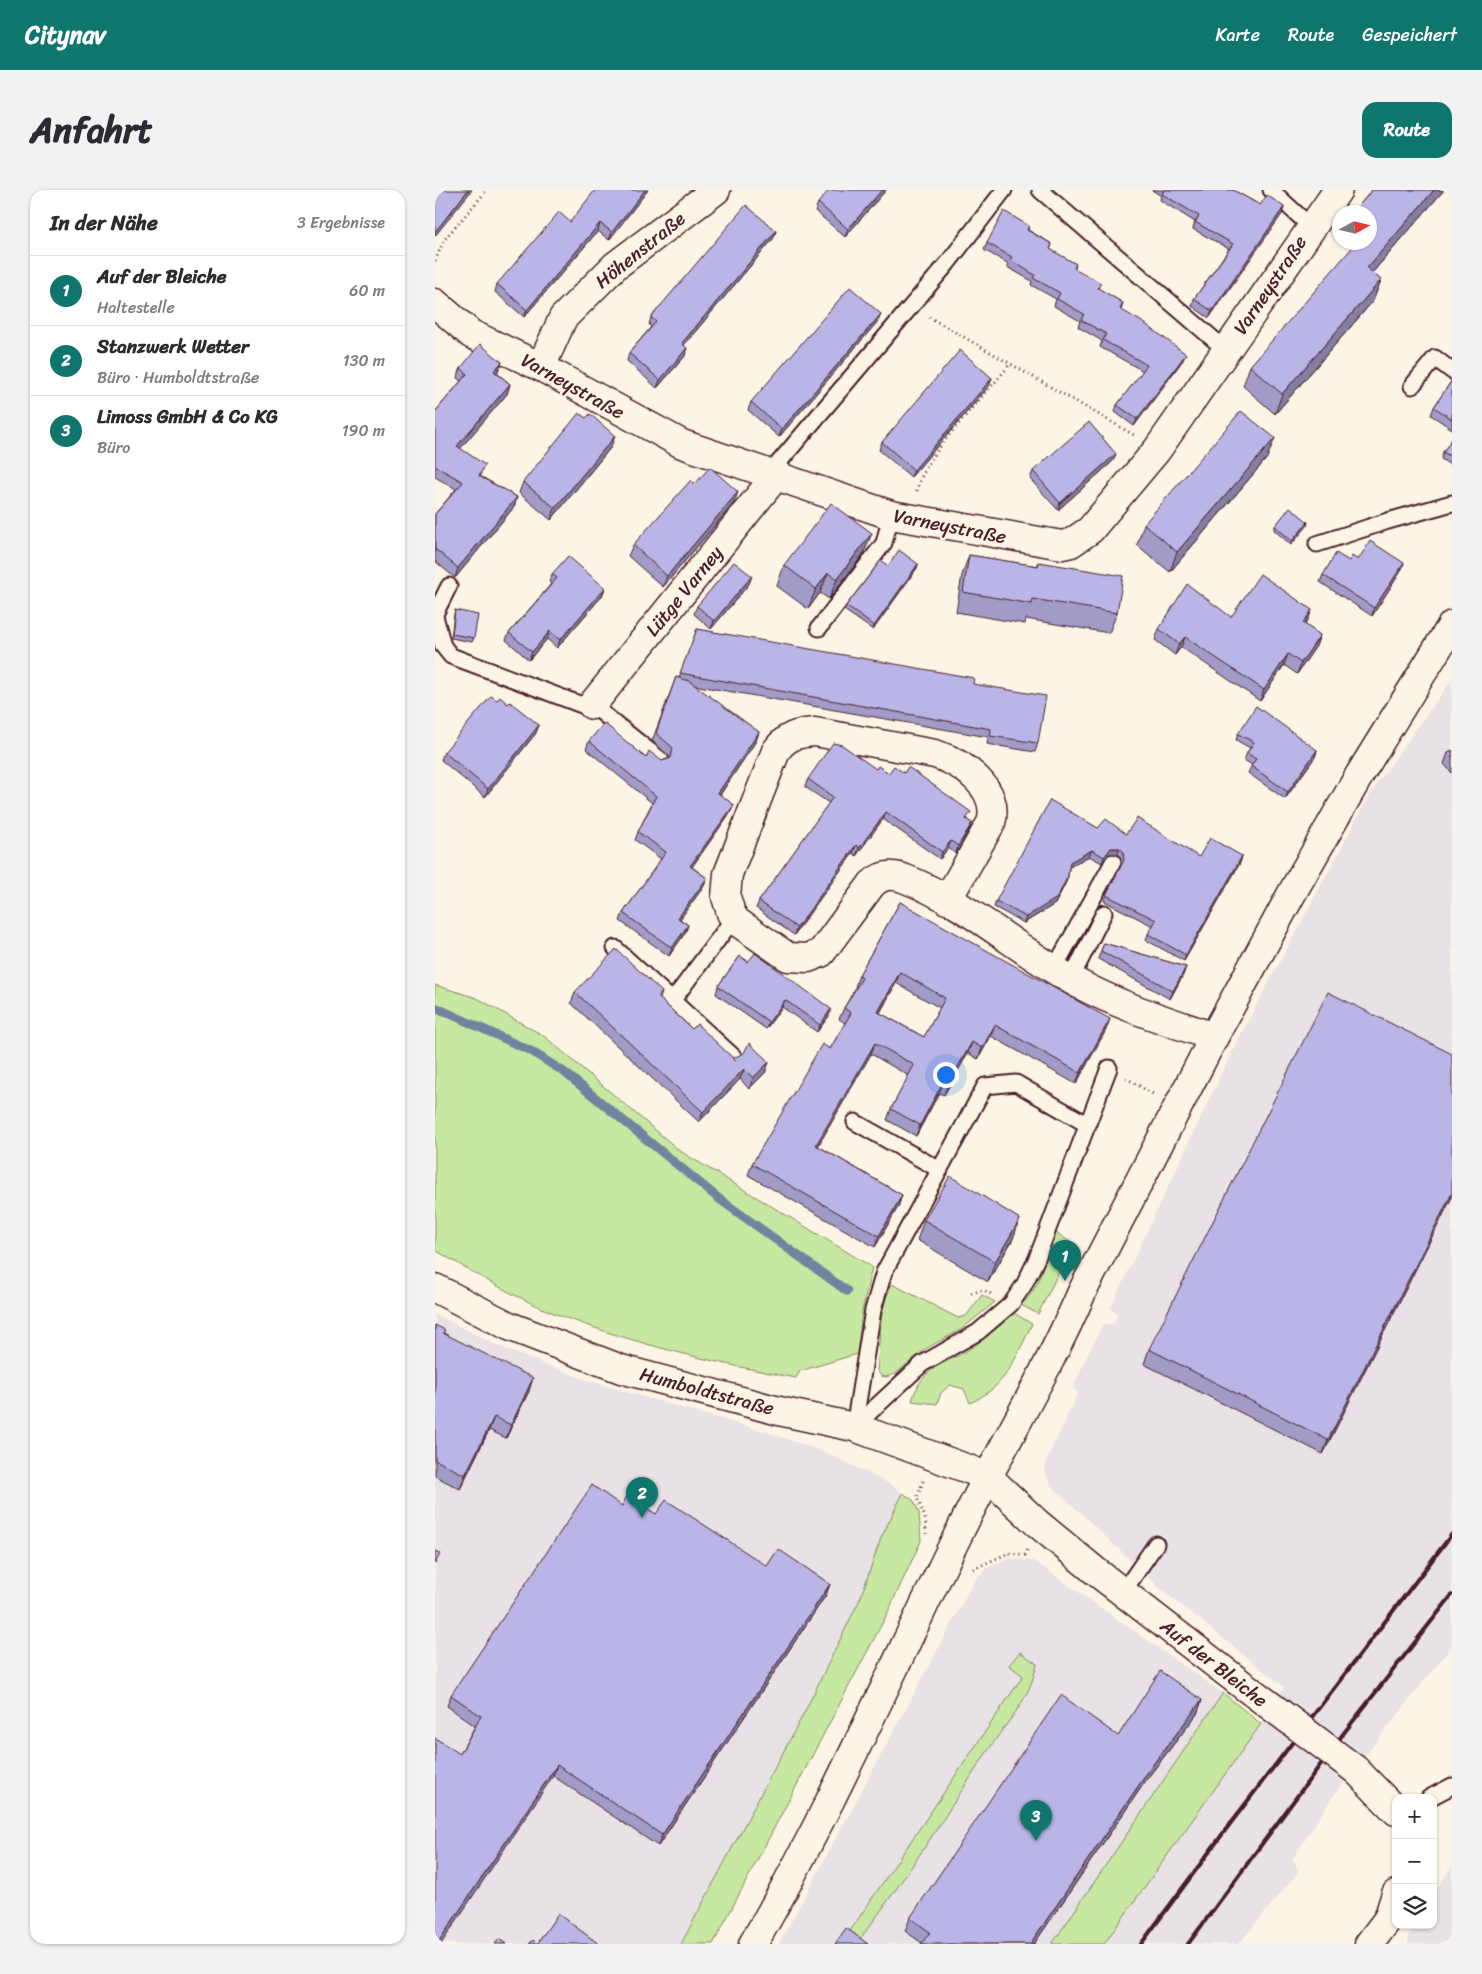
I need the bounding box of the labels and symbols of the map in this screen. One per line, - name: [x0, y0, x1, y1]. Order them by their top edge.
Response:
- street label: Höhenstraße: [587, 203, 693, 297]
- north arrow: [1332, 205, 1377, 250]
- street label: Varneystraße: [1224, 228, 1316, 342]
- street label: Varneystraße: [515, 344, 631, 428]
- street label: Varneystraße: [891, 499, 1009, 553]
- street label: Lütge Varney: [637, 538, 731, 644]
- your location: [933, 1062, 959, 1088]
- pin: 1: [1049, 1240, 1081, 1281]
- street label: Humboldtstraße: [636, 1357, 778, 1425]
- pin: 2: [626, 1477, 658, 1518]
- street label: Auf der Bleiche: [1152, 1610, 1275, 1716]
- pin: 3: [1020, 1800, 1052, 1841]

